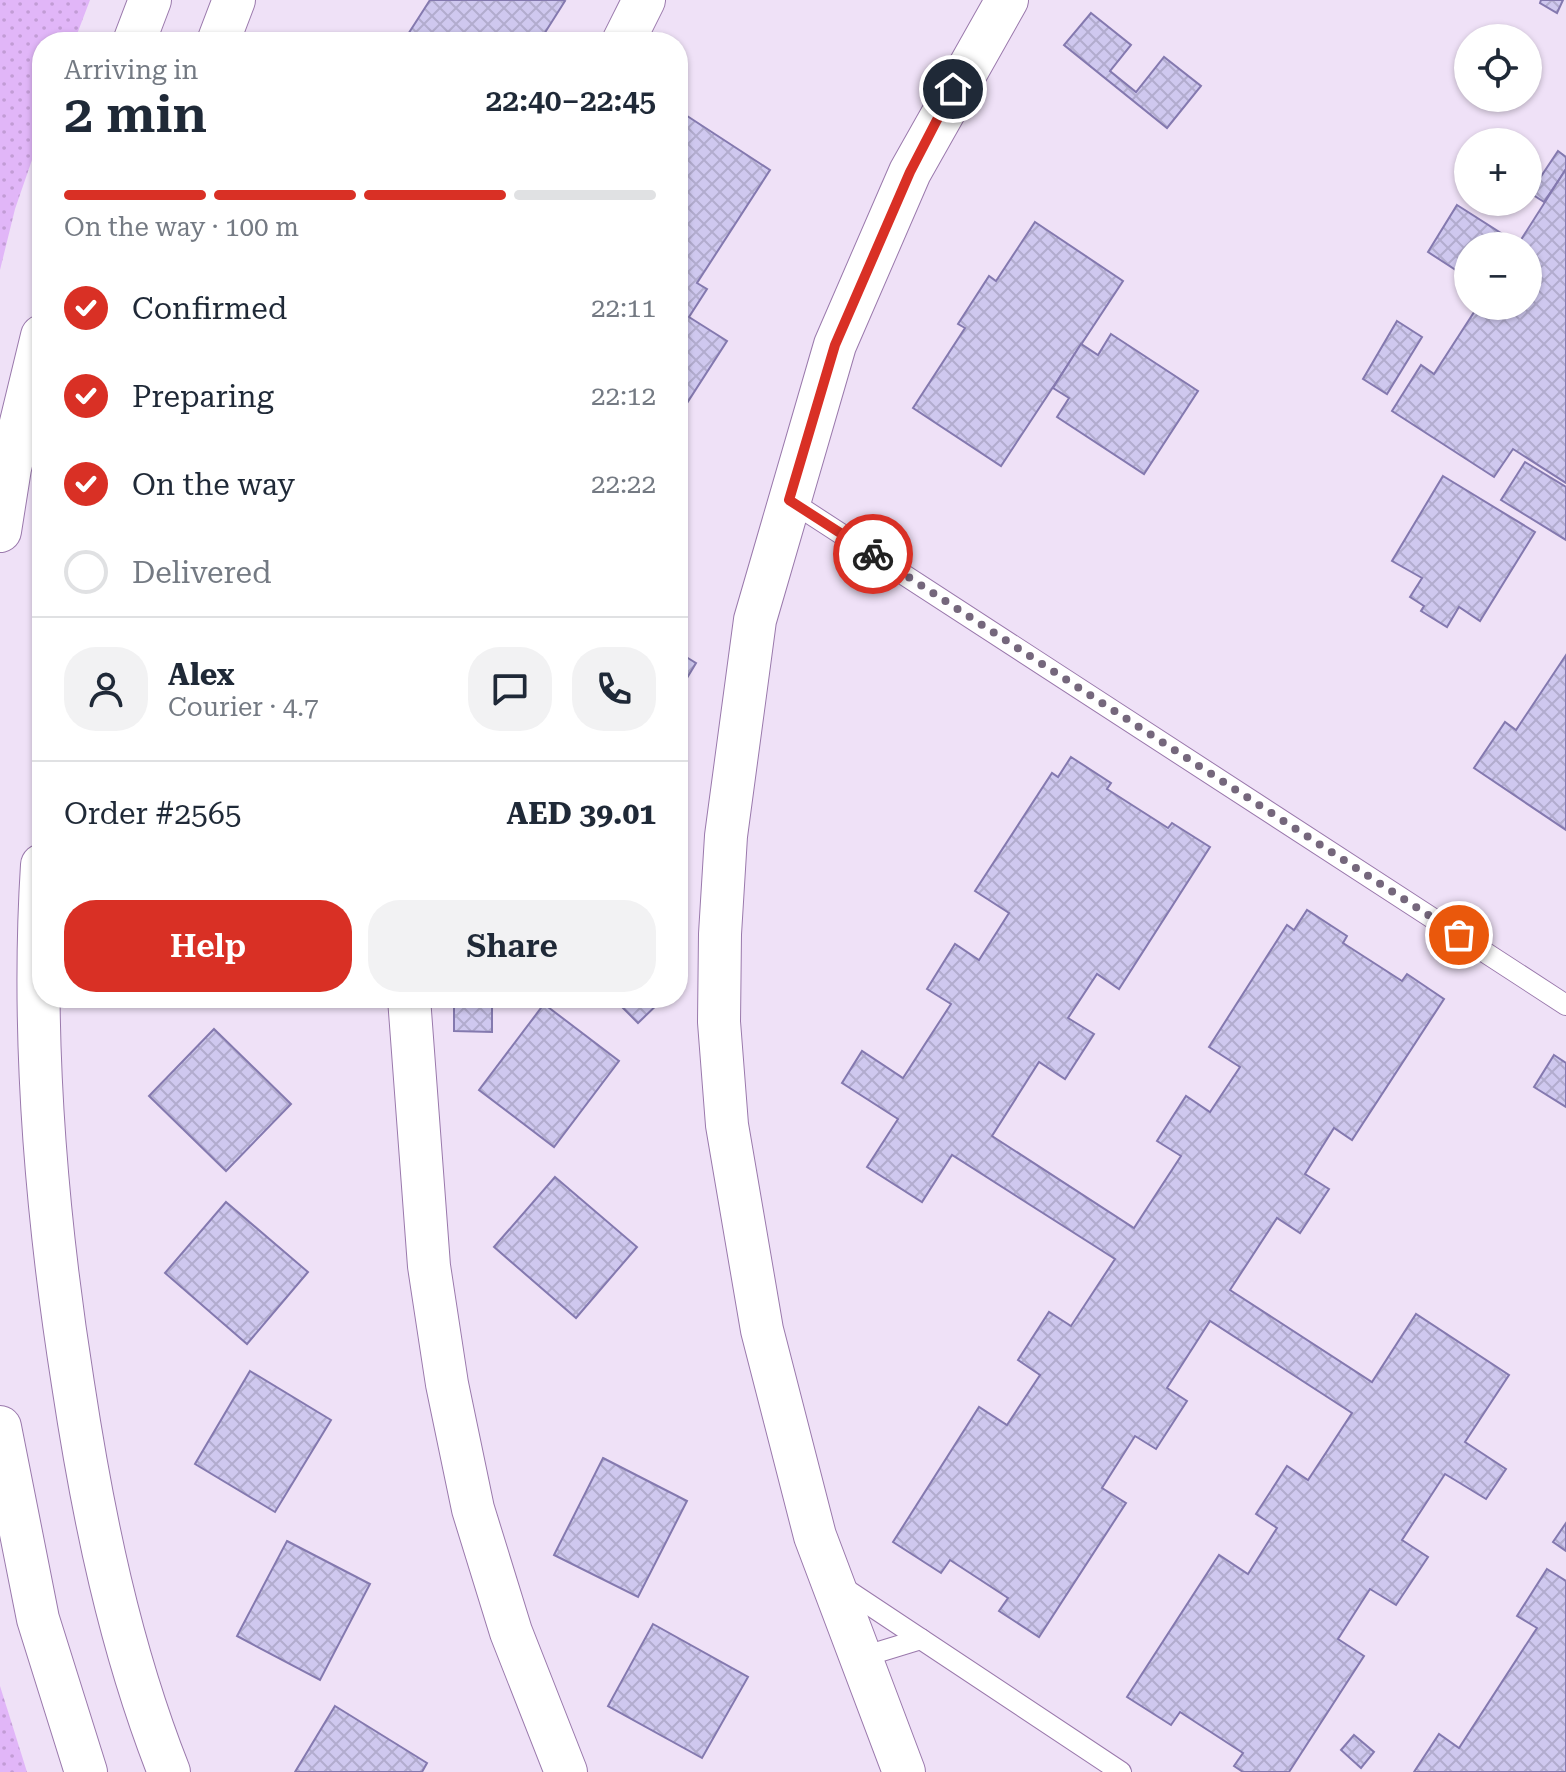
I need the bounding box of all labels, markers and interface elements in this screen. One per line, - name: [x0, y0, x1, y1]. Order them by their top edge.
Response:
- map controls: [1454, 24, 1542, 320]
- button: locate: [1454, 24, 1542, 112]
- text: Arriving in: [64, 55, 198, 85]
- pin: [919, 55, 987, 123]
- icon: home: [931, 67, 975, 111]
- text: 22:40–22:45: [486, 83, 656, 118]
- text: 2 min: [64, 84, 207, 145]
- button: +: [1454, 128, 1542, 216]
- text: On the way · 100 m: [64, 212, 299, 242]
- button: −: [1454, 232, 1542, 320]
- icon: check: [64, 286, 108, 330]
- text: Confirmed: [132, 291, 287, 326]
- text: 22:11: [591, 293, 656, 323]
- icon: check: [64, 374, 108, 418]
- text: Preparing: [132, 379, 274, 414]
- text: 22:12: [591, 381, 656, 411]
- icon: check: [64, 462, 108, 506]
- text: On the way: [132, 467, 295, 502]
- text: 22:22: [591, 469, 656, 499]
- courier: [833, 514, 913, 594]
- icon: bike: [851, 532, 895, 576]
- text: Delivered: [132, 555, 271, 590]
- button: person: [64, 647, 148, 731]
- button: chat: [468, 647, 552, 731]
- button: phone: [572, 647, 656, 731]
- text: Alex: [168, 657, 235, 692]
- text: Courier · 4.7: [168, 692, 318, 722]
- text: Order #2565: [64, 796, 242, 831]
- text: AED 39.01: [507, 796, 656, 831]
- button: Help: [64, 900, 352, 992]
- button: Share: [368, 900, 656, 992]
- pin: [1425, 901, 1493, 969]
- icon: bag: [1437, 913, 1481, 957]

